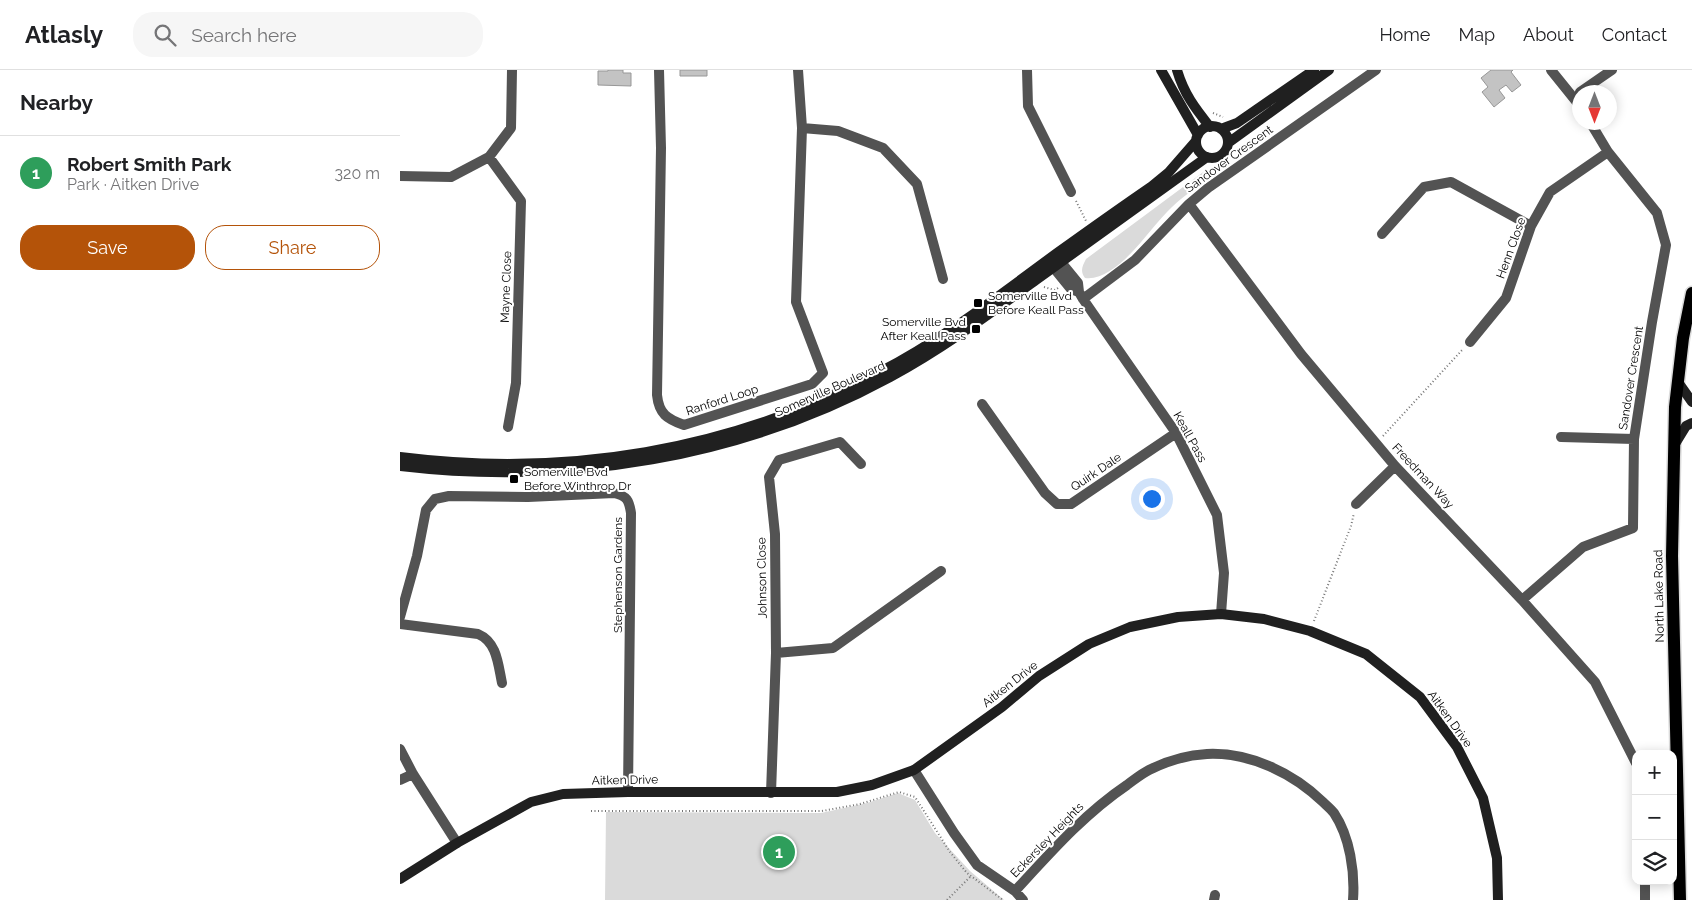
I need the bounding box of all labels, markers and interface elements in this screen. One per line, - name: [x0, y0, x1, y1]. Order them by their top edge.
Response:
- search box: [133, 12, 483, 57]
- text: Atlasly: [25, 20, 103, 49]
- icon: search: [151, 21, 179, 49]
- text: Search here: [191, 24, 297, 46]
- text: Home: [1379, 24, 1430, 45]
- text: Map: [1458, 24, 1495, 45]
- text: About: [1523, 24, 1574, 45]
- text: Contact: [1602, 24, 1667, 45]
- north arrow: [1572, 85, 1617, 130]
- text: Nearby: [20, 90, 93, 115]
- street label: Sandover Crescent: [1182, 122, 1276, 196]
- text: Robert Smith Park: [67, 153, 231, 175]
- text: 1: [32, 164, 40, 183]
- text: 320 m: [335, 164, 380, 183]
- text: Park · Aitken Drive: [67, 175, 199, 194]
- street label: Henn Close: [1493, 215, 1529, 281]
- button: Save: [20, 225, 195, 270]
- button: Share: [205, 225, 380, 270]
- street label: Mayne Close: [498, 251, 514, 323]
- place label: Somerville Bvd Before Keall Pass: [988, 289, 1084, 317]
- marker: Somerville Bvd Before Keall Pass: [972, 297, 984, 309]
- place label: Somerville Bvd After Keall Pass: [880, 315, 966, 343]
- marker: Somerville Bvd After Keall Pass: [970, 323, 982, 335]
- street label: Sandover Crescent: [1616, 325, 1646, 431]
- street label: Somerville Boulevard: [773, 358, 887, 420]
- street label: Ranford Loop: [684, 382, 760, 418]
- street label: Keall Pass: [1170, 409, 1210, 465]
- street label: Freedman Way: [1389, 440, 1457, 512]
- street label: Quirk Dale: [1068, 450, 1124, 494]
- place label: Somerville Bvd Before Winthrop Dr: [524, 465, 632, 493]
- marker: Somerville Bvd Before Winthrop Dr: [508, 473, 520, 485]
- your location: [1139, 486, 1165, 512]
- street label: Stephenson Gardens: [611, 517, 625, 633]
- street label: Johnson Close: [754, 537, 770, 619]
- street label: North Lake Road: [1651, 549, 1667, 643]
- street label: Aitken Drive: [979, 658, 1041, 710]
- street label: Aitken Drive: [1425, 688, 1475, 750]
- map controls: [1632, 750, 1677, 885]
- button: +: [1632, 750, 1677, 795]
- street label: Aitken Drive: [592, 772, 658, 788]
- button: −: [1632, 795, 1677, 840]
- street label: Eckersley Heights: [1008, 799, 1086, 880]
- pin: 1: [763, 833, 795, 871]
- button: layers: [1632, 840, 1677, 885]

